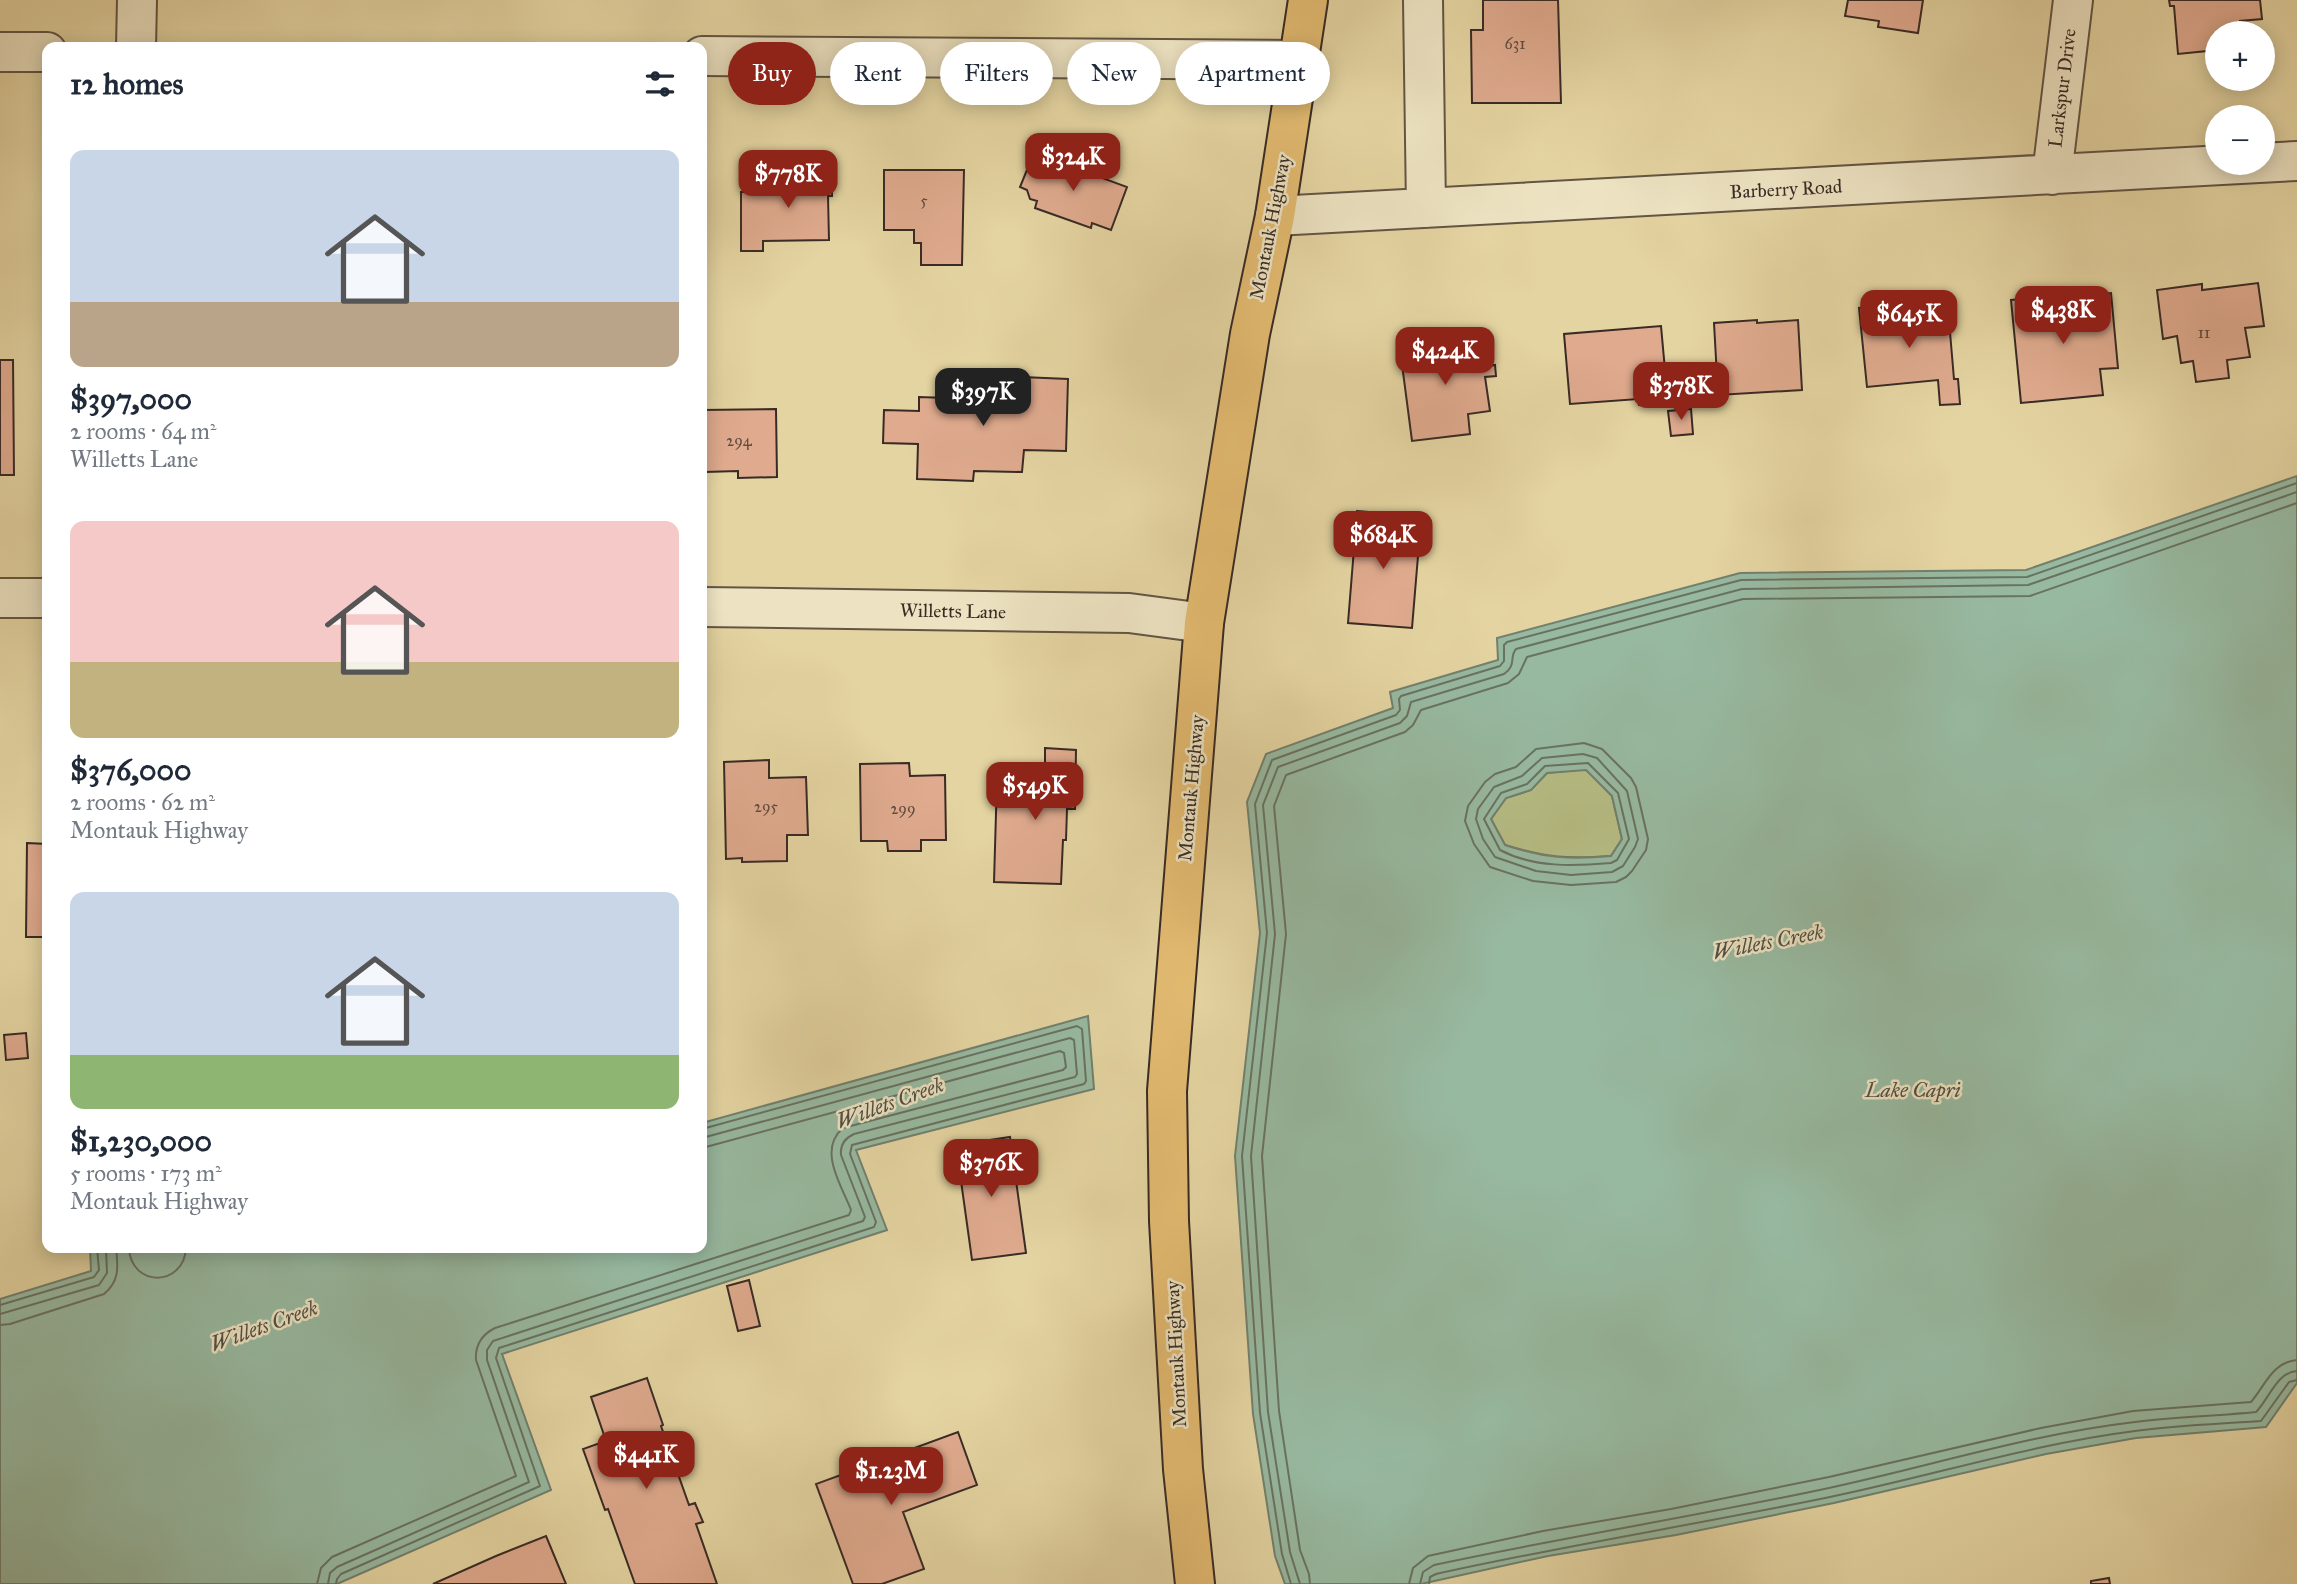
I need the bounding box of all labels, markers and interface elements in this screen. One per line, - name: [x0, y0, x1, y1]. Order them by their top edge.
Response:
- map controls: [2205, 21, 2275, 175]
- button: +: [2205, 21, 2275, 91]
- street label: Larkspur Drive: [2043, 27, 2081, 149]
- house number: 631: [1505, 34, 1525, 53]
- chip: Buy: [728, 42, 816, 105]
- chip: Rent: [830, 42, 926, 105]
- chip: Filters: [940, 42, 1053, 105]
- chip: New: [1067, 42, 1161, 105]
- chip: Apartment: [1175, 42, 1330, 105]
- icon: filters: [641, 65, 679, 103]
- text: 12 homes: [70, 66, 183, 102]
- button: −: [2205, 105, 2275, 175]
- pin: $324K: [1024, 134, 1122, 193]
- text: $324K: [1041, 142, 1105, 170]
- pin: $778K: [739, 150, 837, 210]
- street label: Montauk Highway: [1245, 152, 1297, 302]
- text: $778K: [755, 159, 821, 187]
- street label: Barberry Road: [1729, 175, 1843, 203]
- house number: 5: [920, 191, 928, 210]
- icon: home: [312, 196, 438, 322]
- pin: $438K: [2014, 286, 2112, 346]
- pin: $645K: [1860, 290, 1958, 350]
- text: $438K: [2031, 295, 2095, 323]
- text: $645K: [1876, 299, 1942, 327]
- house number: 11: [2198, 323, 2210, 342]
- pin: $424K: [1396, 328, 1494, 387]
- text: $424K: [1411, 336, 1479, 364]
- pin: $378K: [1632, 362, 1730, 422]
- pin: $397K: [934, 368, 1032, 428]
- text: $378K: [1649, 371, 1713, 399]
- text: $397K: [951, 377, 1015, 405]
- text: $397,000: [70, 381, 192, 417]
- text: 2 rooms · 64 m²: [70, 417, 216, 445]
- house number: 294: [726, 431, 753, 450]
- text: Willetts Lane: [70, 445, 198, 473]
- pin: $684K: [1334, 512, 1432, 571]
- text: $684K: [1350, 520, 1416, 548]
- icon: home: [312, 567, 438, 693]
- street label: Willetts Lane: [900, 599, 1006, 623]
- street label: Montauk Highway: [1173, 713, 1210, 862]
- text: $376,000: [70, 752, 191, 788]
- pin: $549K: [986, 762, 1084, 822]
- text: $549K: [1002, 771, 1068, 799]
- text: 2 rooms · 62 m²: [70, 788, 215, 816]
- house number: 295: [754, 797, 779, 816]
- house number: 299: [890, 799, 916, 818]
- text: Montauk Highway: [70, 816, 248, 844]
- water label: Willets Creek: [1710, 918, 1826, 965]
- icon: home: [312, 938, 438, 1064]
- water label: Willets Creek: [833, 1071, 948, 1134]
- water label: Lake Capri: [1864, 1077, 1961, 1103]
- text: $1,230,000: [70, 1123, 212, 1159]
- pin: $376K: [942, 1140, 1040, 1199]
- text: $376K: [959, 1148, 1023, 1176]
- text: 5 rooms · 173 m²: [70, 1159, 222, 1187]
- text: Montauk Highway: [70, 1187, 248, 1215]
- street label: Montauk Highway: [1161, 1279, 1192, 1428]
- water label: Willets Creek: [207, 1294, 322, 1357]
- pin: $441K: [597, 1432, 695, 1491]
- text: $441K: [614, 1440, 678, 1468]
- pin: $1.23M: [834, 1448, 948, 1507]
- text: $1.23M: [855, 1456, 927, 1484]

